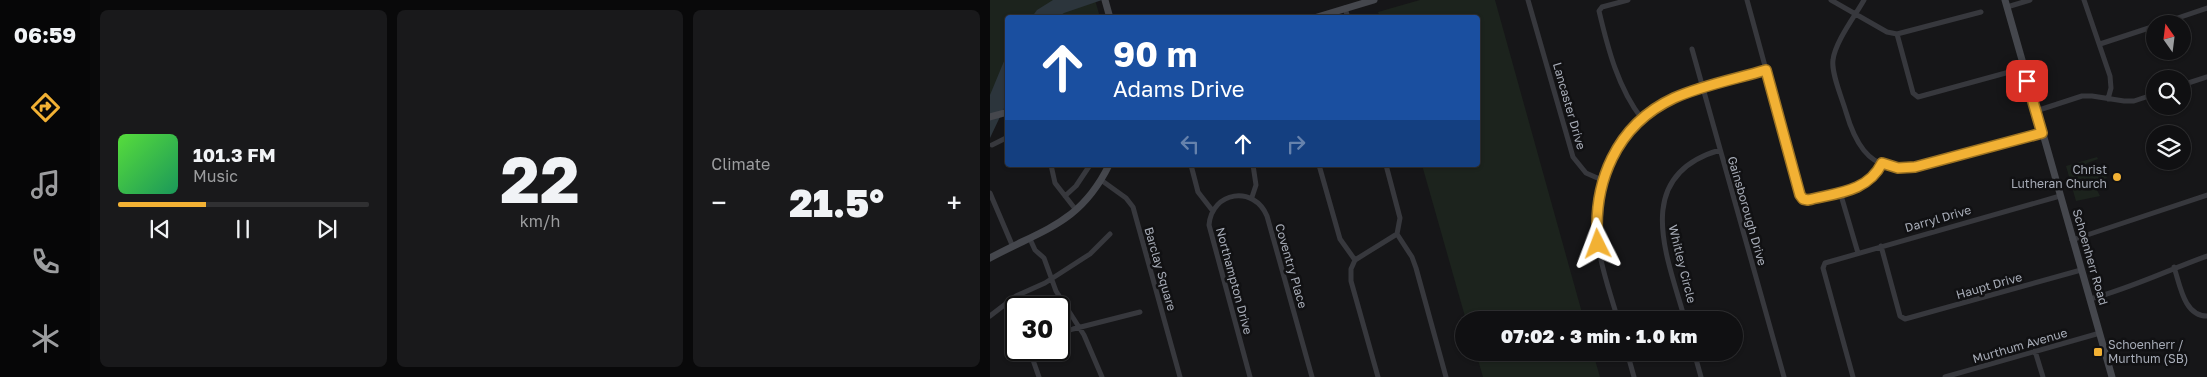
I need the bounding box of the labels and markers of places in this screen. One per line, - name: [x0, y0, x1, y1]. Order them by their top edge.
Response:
- pin: [2006, 60, 2048, 102]
- place label: Christ Lutheran Church: [2011, 162, 2107, 191]
- marker: Christ Lutheran Church: [2111, 171, 2123, 183]
- place label: Schoenherr / Murthum (SB): [2108, 337, 2188, 366]
- marker: Schoenherr / Murthum (SB): [2092, 346, 2104, 358]

